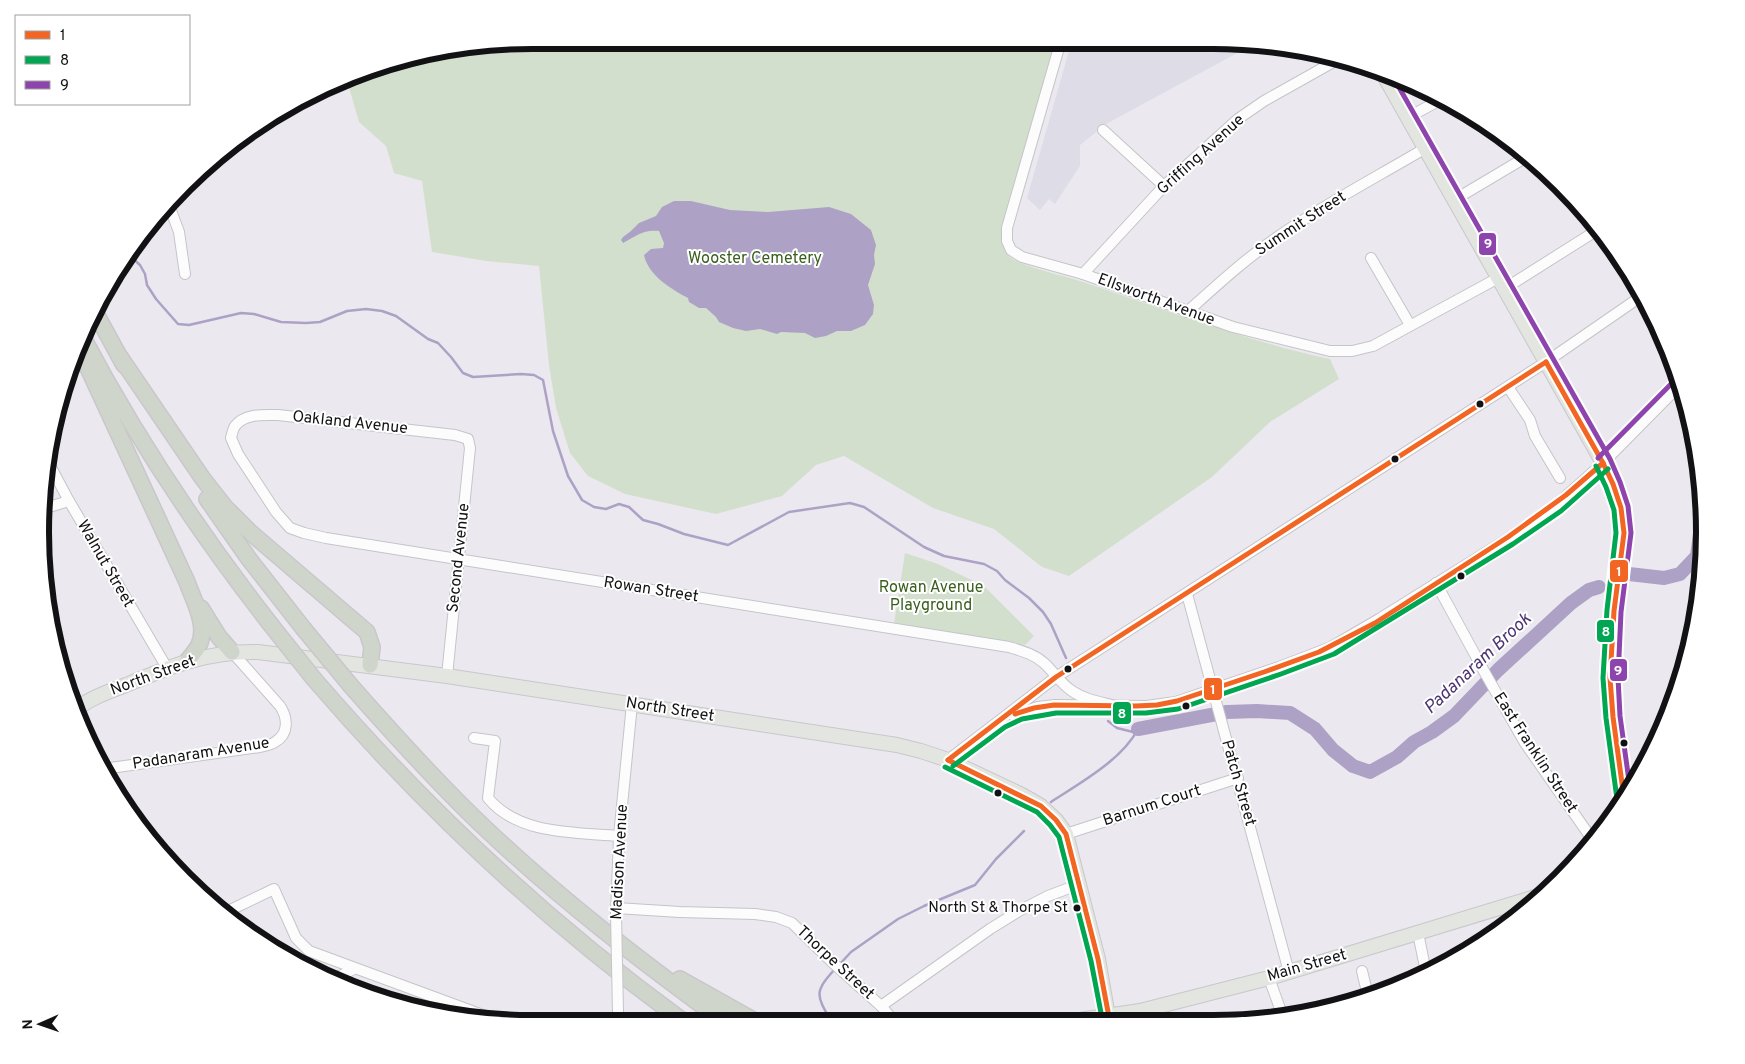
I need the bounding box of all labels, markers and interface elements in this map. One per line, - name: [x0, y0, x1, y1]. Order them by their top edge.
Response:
- legend: [15, 15, 190, 105]
- text: 1: [60, 27, 66, 46]
- text: 8: [60, 52, 69, 71]
- text: 9: [60, 77, 69, 96]
- street label: Griffing Avenue: [1153, 110, 1249, 200]
- street label: Summit Street: [1252, 187, 1350, 261]
- line badge: 9: [1478, 232, 1497, 256]
- text: 9: [1484, 236, 1492, 253]
- park label: Wooster Cemetery: [688, 249, 822, 269]
- street label: Ellsworth Avenue: [1095, 270, 1217, 330]
- unlabelled marker: [1475, 399, 1485, 409]
- street label: Oakland Avenue: [291, 407, 409, 439]
- unlabelled marker: [1390, 454, 1400, 464]
- street label: Second Avenue: [443, 502, 475, 614]
- street label: Walnut Street: [72, 517, 138, 611]
- line badge: 1: [1609, 559, 1629, 583]
- text: 1: [1616, 564, 1622, 581]
- unlabelled marker: [1456, 571, 1466, 581]
- street label: Rowan Street: [602, 573, 700, 607]
- park label: Rowan Avenue Playground: [879, 578, 983, 616]
- water label: Padanaram Brook: [1419, 608, 1537, 720]
- line badge: 8: [1596, 619, 1615, 643]
- text: 8: [1602, 624, 1610, 641]
- street label: North Street: [108, 651, 198, 701]
- line badge: 9: [1609, 658, 1628, 682]
- text: 9: [1614, 663, 1622, 680]
- unlabelled marker: [1063, 664, 1073, 674]
- line badge: 1: [1203, 677, 1223, 701]
- text: 1: [1210, 682, 1216, 699]
- street label: East Franklin Street: [1488, 689, 1582, 817]
- street label: North Street: [624, 693, 716, 727]
- line badge: 8: [1112, 701, 1132, 725]
- unlabelled marker: [1181, 701, 1191, 711]
- text: 8: [1118, 706, 1126, 723]
- street label: Padanaram Avenue: [131, 733, 271, 775]
- street label: Patch Street: [1216, 738, 1260, 828]
- unlabelled marker: [1619, 738, 1629, 748]
- street label: Barnum Court: [1100, 781, 1204, 831]
- unlabelled marker: [993, 788, 1003, 798]
- street label: Madison Avenue: [607, 804, 633, 920]
- place label: North St & Thorpe St: [928, 899, 1068, 918]
- marker: North St & Thorpe St: [1072, 903, 1082, 913]
- street label: Thorpe Street: [792, 922, 878, 1004]
- street label: Main Street: [1265, 945, 1349, 987]
- north arrow: [15, 999, 65, 1049]
- text: N: [20, 1019, 37, 1030]

